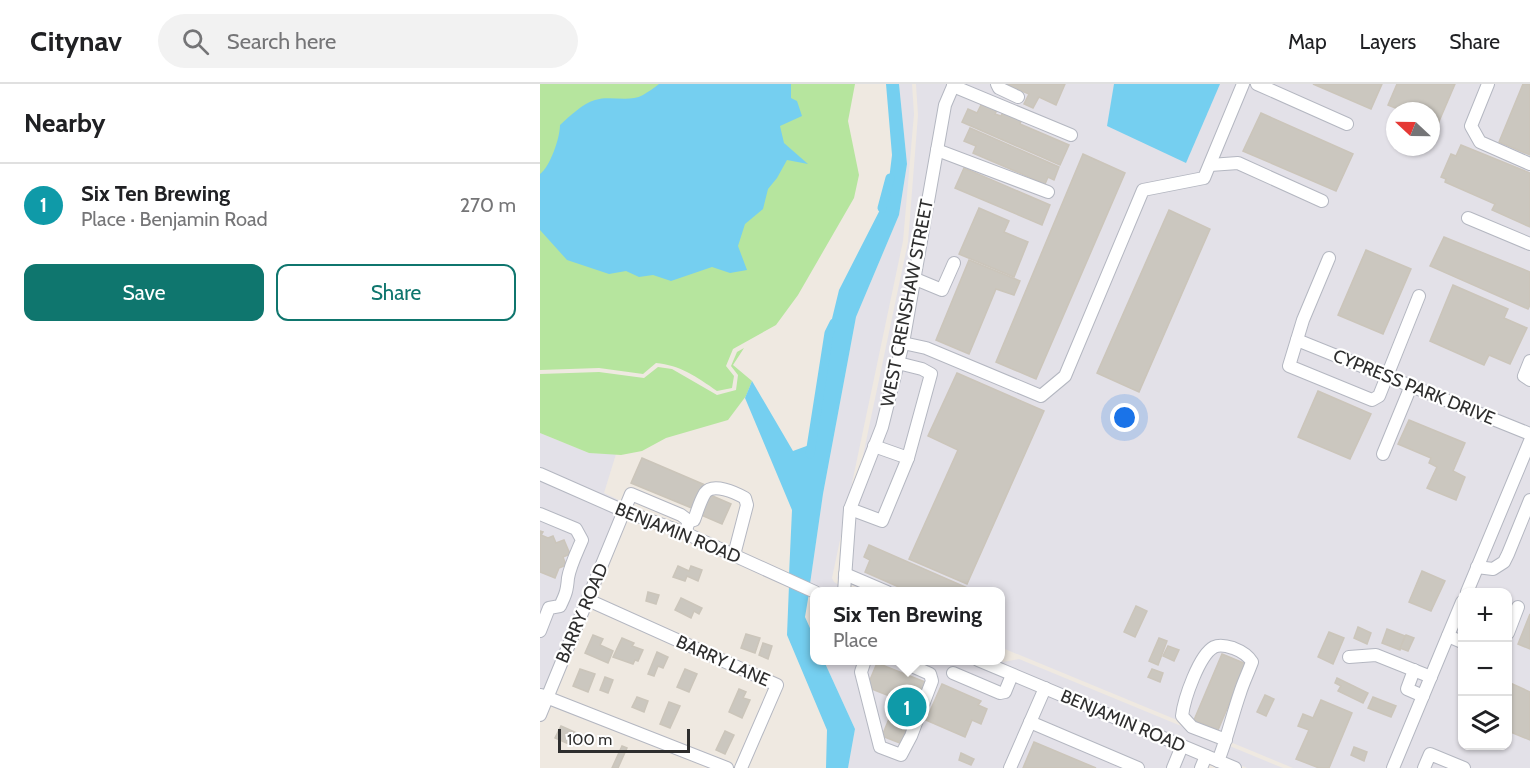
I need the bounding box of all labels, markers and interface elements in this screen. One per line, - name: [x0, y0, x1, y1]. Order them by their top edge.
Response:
- search box: [158, 14, 578, 68]
- text: Citynav: [30, 24, 122, 58]
- icon: search: [179, 25, 212, 58]
- text: Search here: [227, 28, 336, 55]
- text: Map: [1288, 29, 1327, 54]
- text: Layers: [1360, 29, 1416, 54]
- text: Share: [1449, 29, 1500, 54]
- north arrow: [1386, 102, 1440, 156]
- text: Nearby: [24, 107, 105, 139]
- text: Six Ten Brewing: [81, 180, 230, 207]
- text: 1: [40, 193, 47, 217]
- text: 270 m: [460, 193, 516, 217]
- street label: WEST CRENSHAW STREET: [876, 197, 938, 409]
- text: Place · Benjamin Road: [81, 207, 268, 231]
- button: Save: [24, 264, 264, 321]
- button: Share: [276, 264, 516, 321]
- street label: CYPRESS PARK DRIVE: [1330, 344, 1498, 430]
- your location: [1110, 403, 1139, 432]
- street label: BENJAMIN ROAD: [612, 498, 744, 568]
- street label: BARRY ROAD: [551, 560, 613, 666]
- popup: [810, 587, 1005, 665]
- map controls: [1458, 588, 1512, 750]
- button: +: [1458, 588, 1512, 642]
- text: Six Ten Brewing: [833, 601, 982, 628]
- text: Place: [833, 628, 878, 652]
- street label: BARRY LANE: [673, 631, 773, 691]
- button: −: [1458, 642, 1512, 696]
- pin: 1: [888, 684, 926, 730]
- street label: BENJAMIN ROAD: [1057, 685, 1189, 757]
- button: layers: [1458, 696, 1512, 750]
- scale bar: [558, 726, 690, 754]
- text: 100 m: [567, 730, 612, 749]

